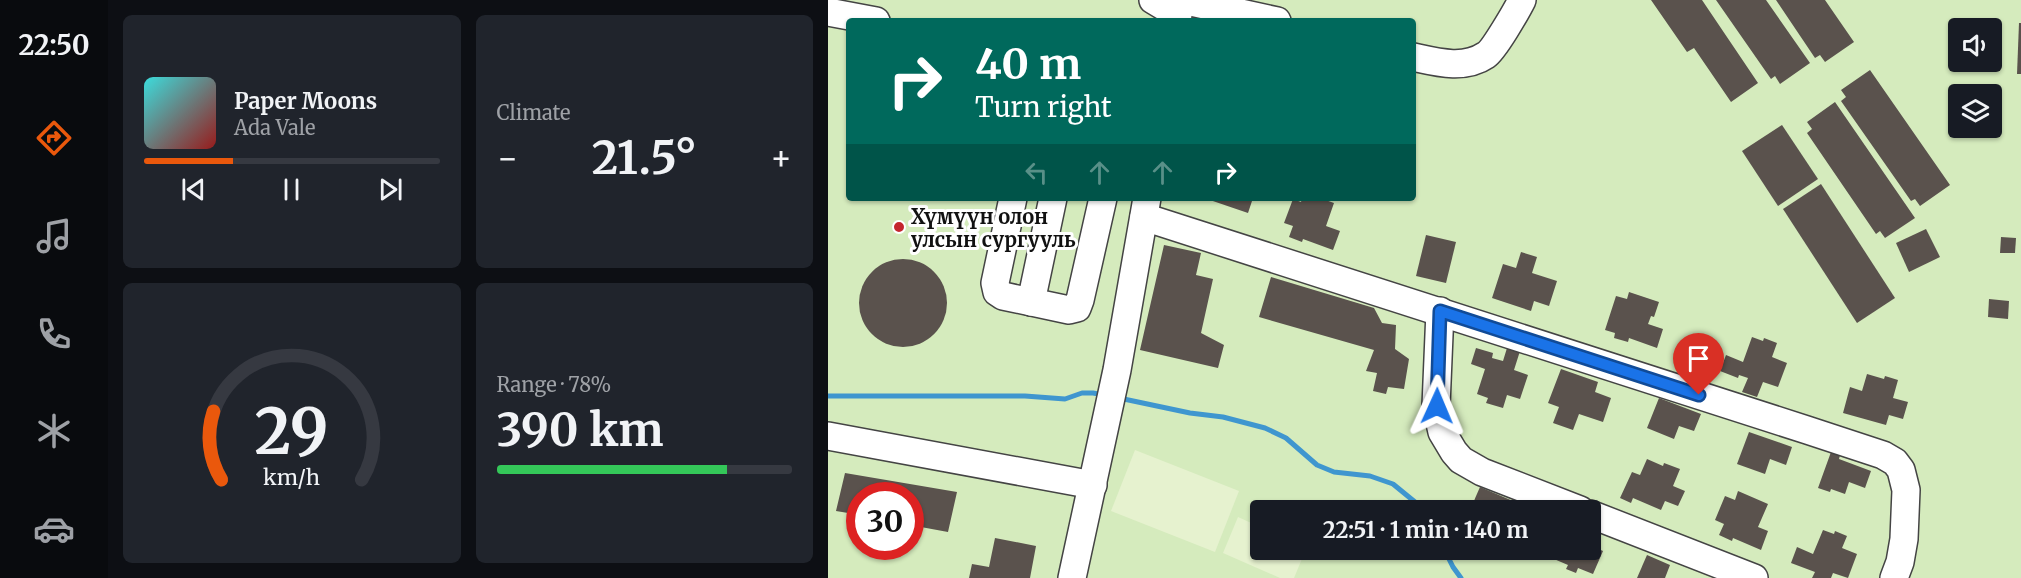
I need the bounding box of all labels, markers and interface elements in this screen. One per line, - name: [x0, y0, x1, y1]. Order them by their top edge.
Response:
- map controls: [1948, 18, 2002, 138]
- button: sound: [1948, 18, 2002, 72]
- text: 22:50: [18, 28, 90, 62]
- text: 40 m: [975, 38, 1081, 90]
- icon: right: [876, 42, 954, 120]
- button: layers: [1948, 84, 2002, 138]
- text: Paper Moons: [234, 87, 377, 115]
- text: Turn right: [975, 90, 1112, 124]
- text: Climate: [497, 100, 571, 125]
- text: Ada Vale: [234, 115, 315, 140]
- icon: directions: [33, 117, 75, 159]
- text: 21.5°: [592, 130, 697, 186]
- text: −: [497, 138, 519, 179]
- text: +: [770, 138, 792, 179]
- icon: left: [1020, 156, 1053, 189]
- icon: ahead: [1083, 156, 1116, 189]
- icon: ahead: [1146, 156, 1179, 189]
- icon: right: [1209, 156, 1242, 189]
- icon: previous: [177, 173, 210, 206]
- icon: pause: [275, 173, 308, 206]
- icon: next: [374, 173, 407, 206]
- place label: Хүмүүн олон улсын сургууль: [911, 204, 1076, 252]
- icon: music: [33, 215, 75, 257]
- marker: Хүмүүн олон улсын сургууль: [892, 220, 906, 234]
- icon: phone: [33, 313, 75, 355]
- pin: [1673, 333, 1724, 395]
- icon: arrive: [1682, 342, 1715, 375]
- text: Range · 78%: [497, 372, 611, 397]
- position arrow: [1405, 374, 1469, 438]
- text: 29: [255, 393, 329, 471]
- text: 390 km: [497, 402, 664, 458]
- icon: climate: [33, 410, 75, 452]
- text: km/h: [263, 464, 320, 491]
- speed limit sign: 30: [846, 482, 924, 560]
- icon: car: [33, 508, 75, 550]
- text: 22:51 · 1 min · 140 m: [1323, 516, 1528, 544]

